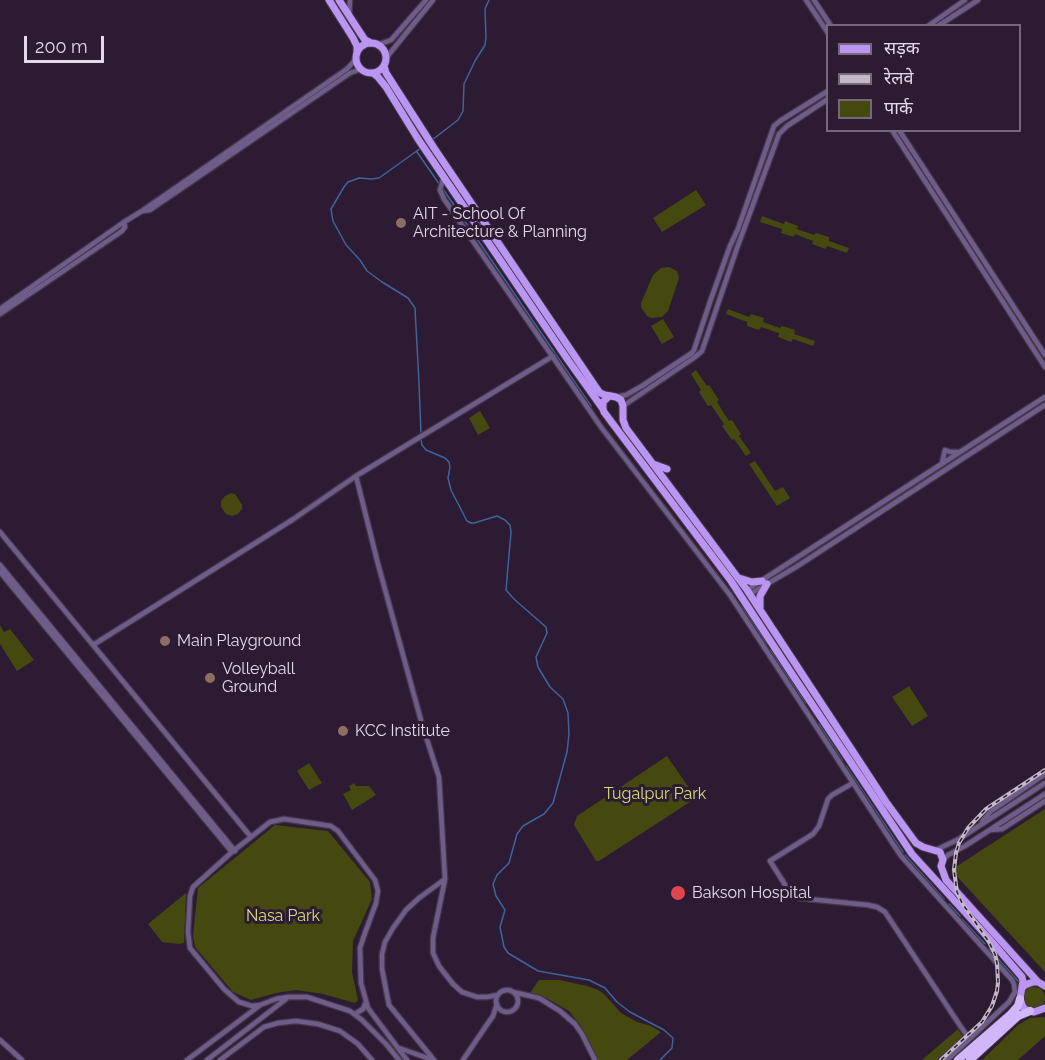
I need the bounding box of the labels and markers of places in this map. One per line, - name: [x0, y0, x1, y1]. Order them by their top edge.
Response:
- place label: AIT - School Of Architecture & Planning: [413, 204, 587, 242]
- marker: AIT - School Of Architecture & Planning: [394, 216, 408, 230]
- place label: Main Playground: [177, 631, 301, 651]
- marker: Main Playground: [158, 634, 172, 648]
- place label: Volleyball Ground: [222, 659, 295, 697]
- marker: Volleyball Ground: [203, 671, 217, 685]
- place label: KCC Institute: [355, 721, 450, 741]
- marker: KCC Institute: [336, 724, 350, 738]
- place label: Bakson Hospital: [692, 883, 811, 903]
- marker: Bakson Hospital: [669, 884, 687, 902]

